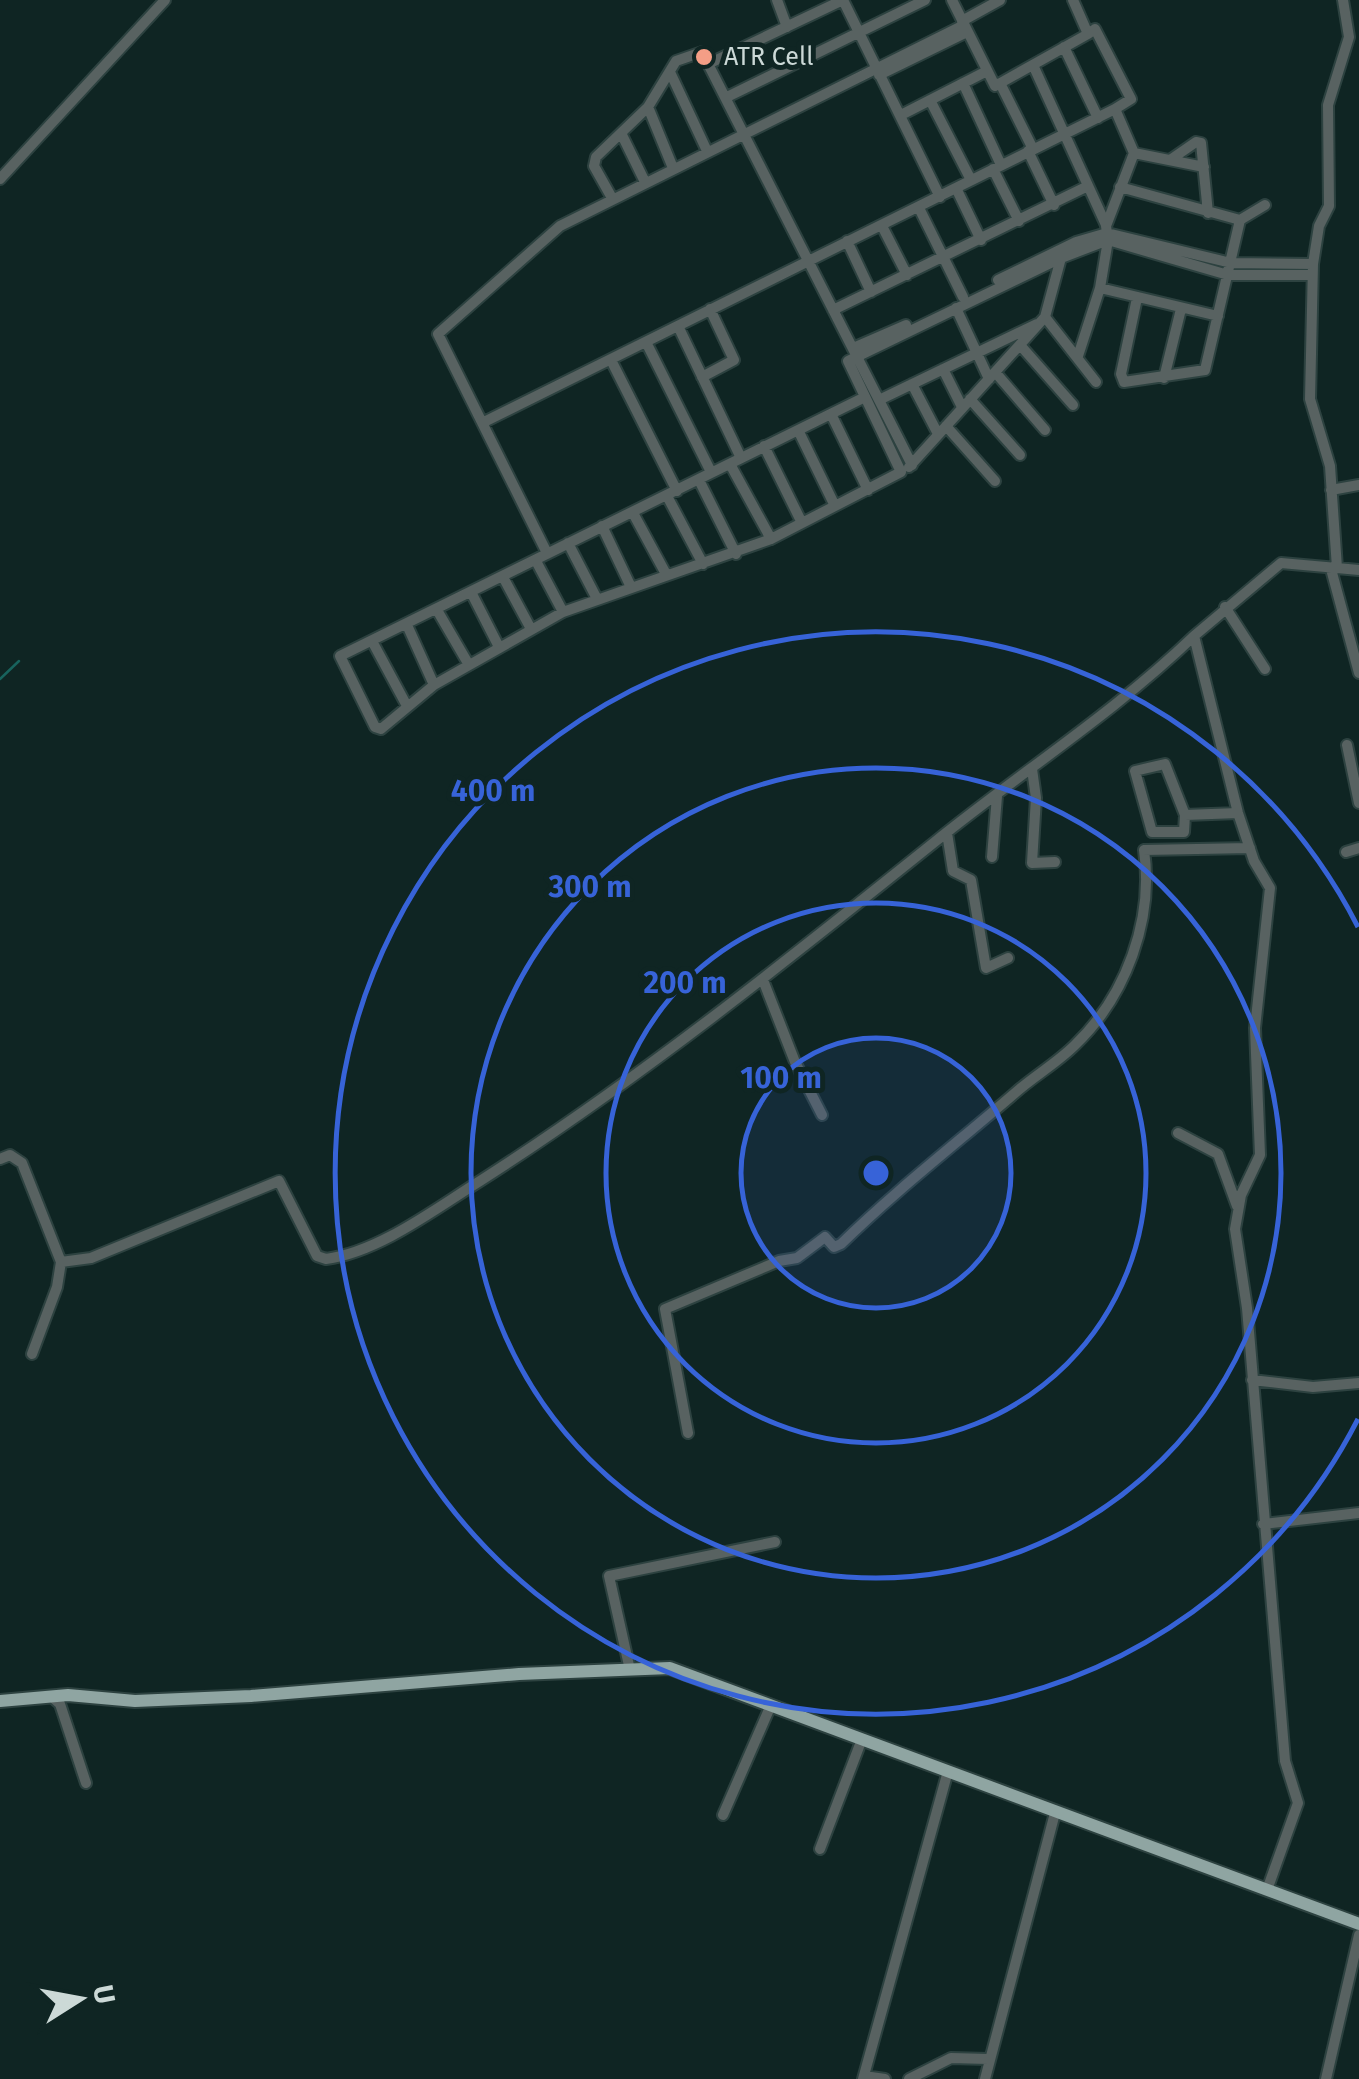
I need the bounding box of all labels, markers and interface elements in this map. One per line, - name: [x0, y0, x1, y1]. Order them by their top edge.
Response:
- place label: ATR Cell: [724, 42, 814, 72]
- marker: ATR Cell: [693, 46, 715, 68]
- text: 400 m: [451, 773, 535, 809]
- text: 300 m: [547, 869, 632, 905]
- text: 200 m: [643, 965, 727, 1001]
- text: 100 m: [740, 1060, 822, 1096]
- centre of rings: [858, 1155, 894, 1191]
- north arrow: [30, 1949, 130, 2049]
- text: U: [86, 1982, 122, 2006]

